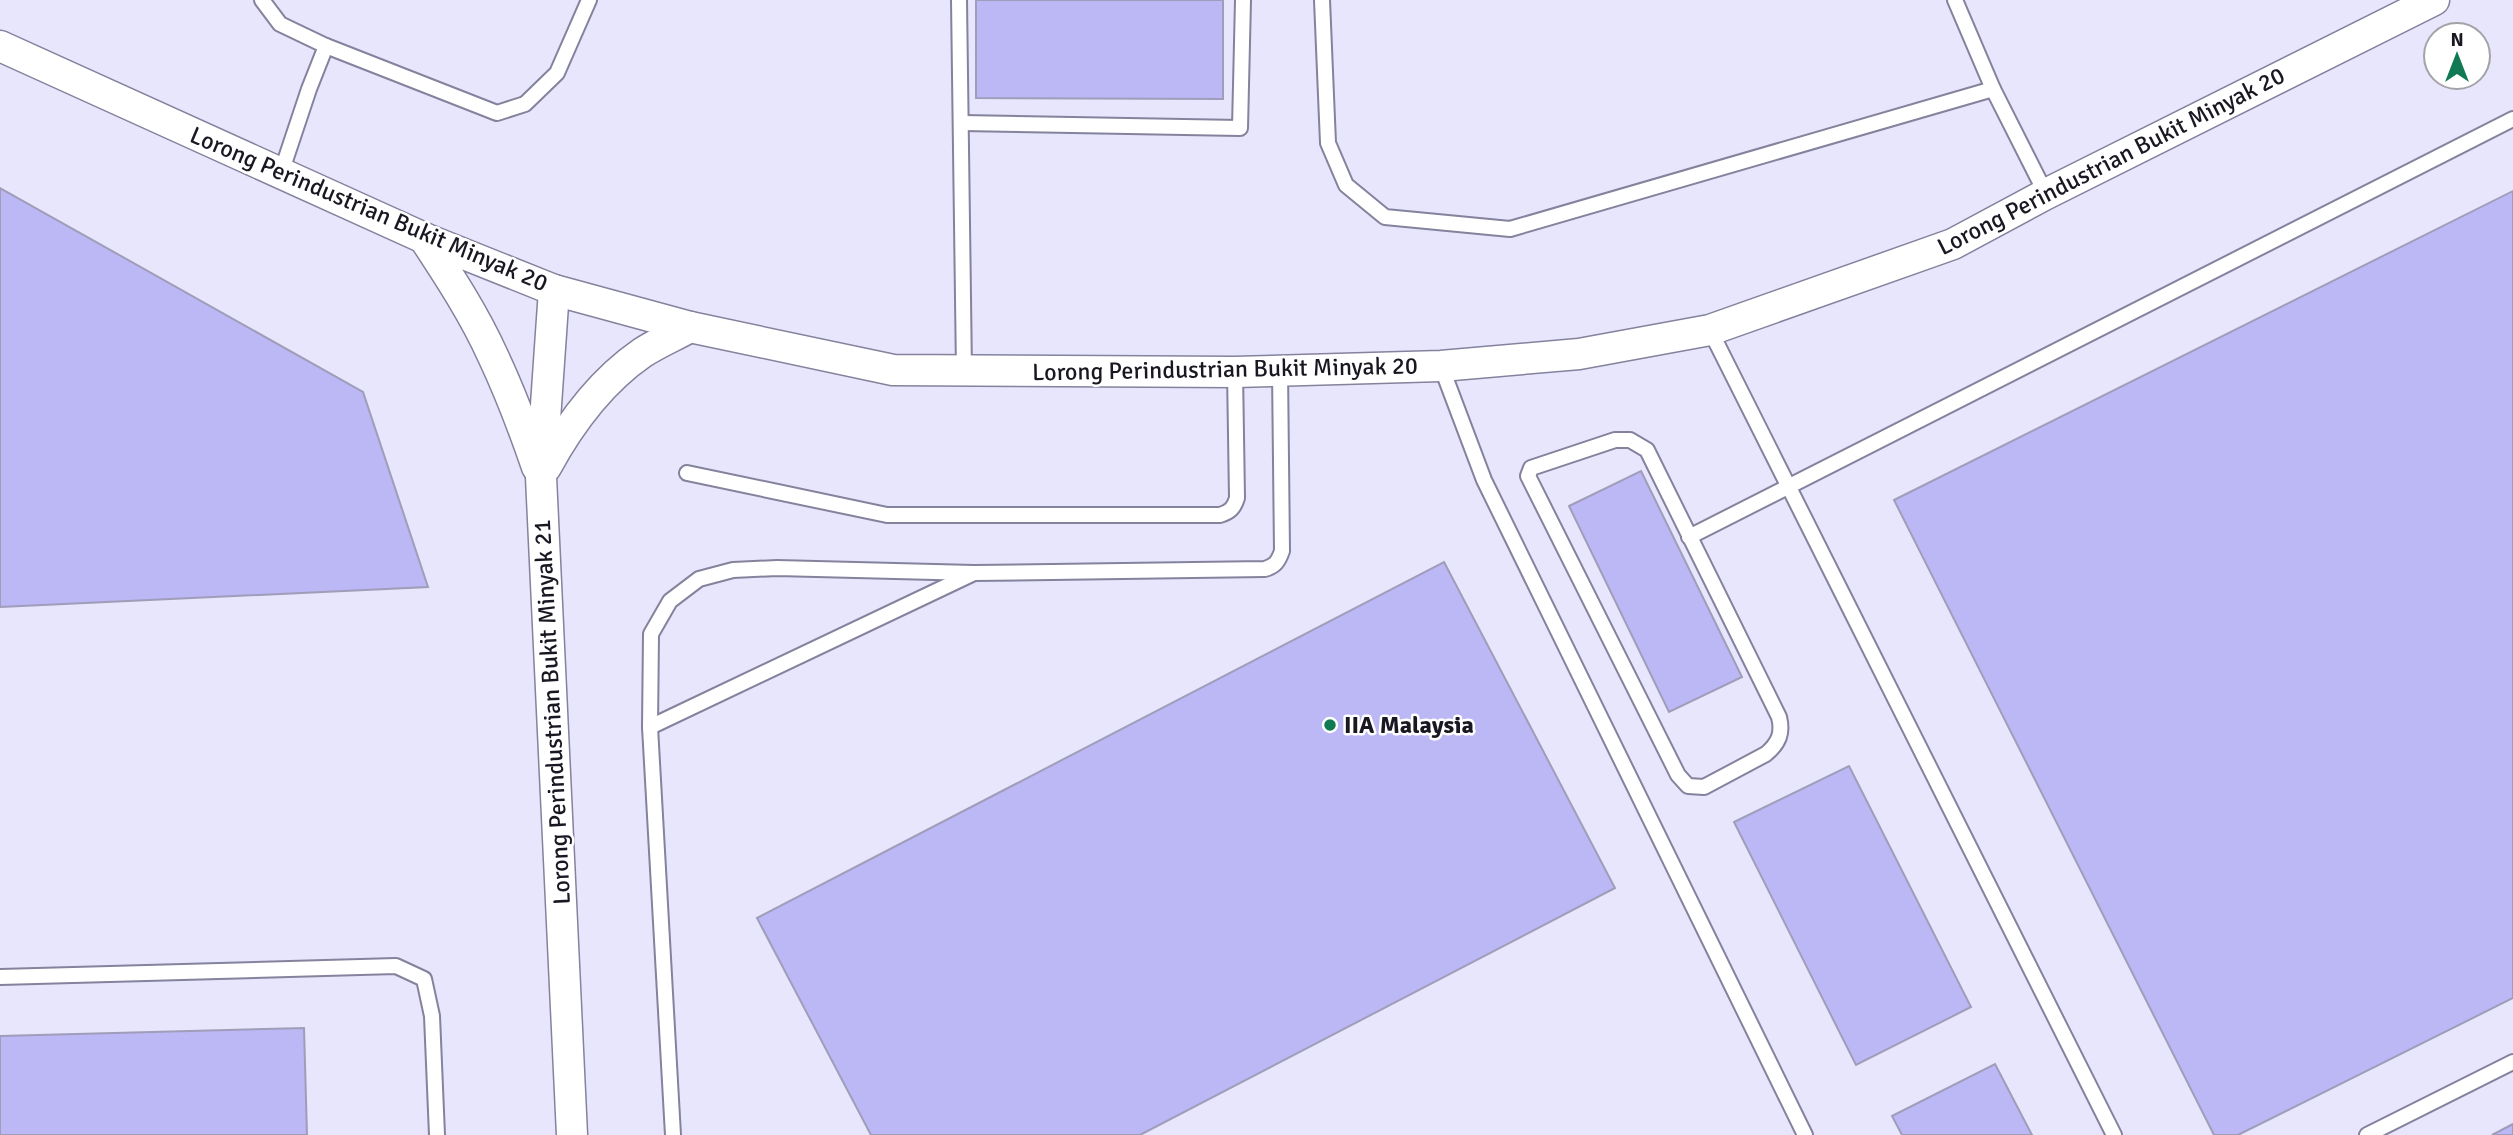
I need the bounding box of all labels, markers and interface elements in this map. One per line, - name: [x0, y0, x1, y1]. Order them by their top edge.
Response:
- north arrow: [2422, 21, 2492, 91]
- text: N: [2450, 28, 2464, 52]
- street label: Lorong Perindustrian Bukit Minyak 20: [1932, 60, 2290, 262]
- street label: Lorong Perindustrian Bukit Minyak 20: [186, 120, 552, 298]
- street label: Lorong Perindustrian Bukit Minyak 20: [1032, 351, 1418, 387]
- street label: Lorong Perindustrian Bukit Minyak 21: [527, 519, 577, 905]
- place label: IIA Malaysia: [1344, 710, 1474, 740]
- marker: IIA Malaysia: [1322, 717, 1338, 733]

